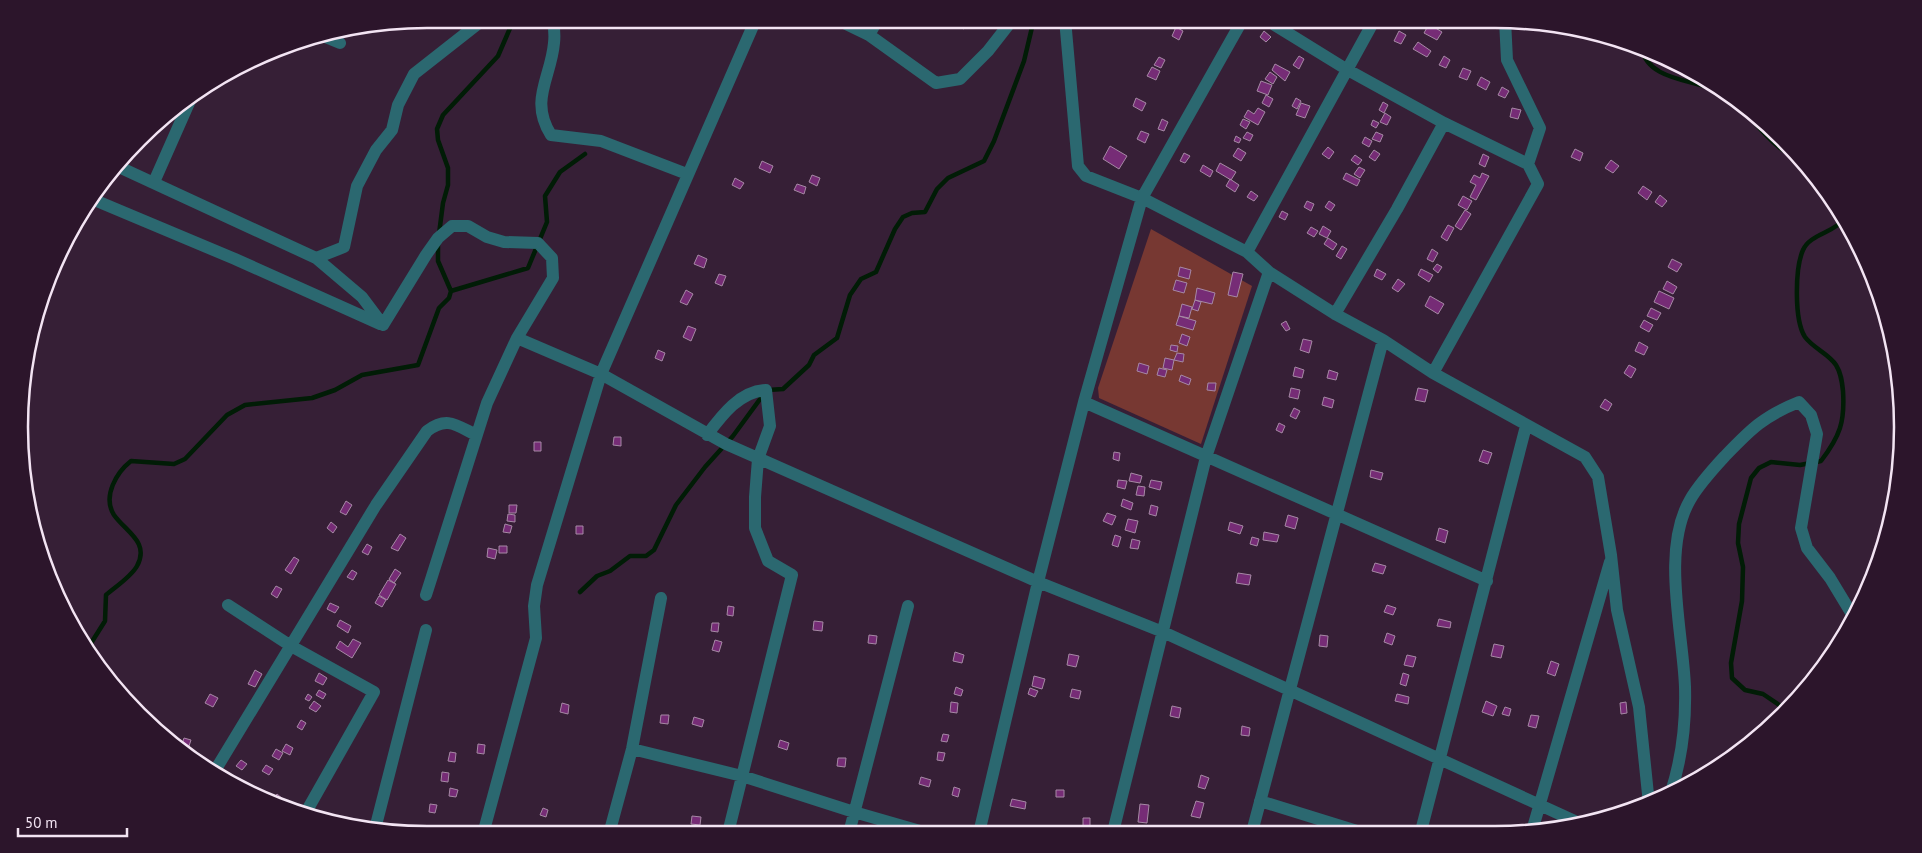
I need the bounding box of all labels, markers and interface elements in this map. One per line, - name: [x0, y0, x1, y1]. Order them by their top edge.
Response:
- scale bar: [18, 806, 126, 838]
- text: 50 m: [25, 813, 58, 832]

